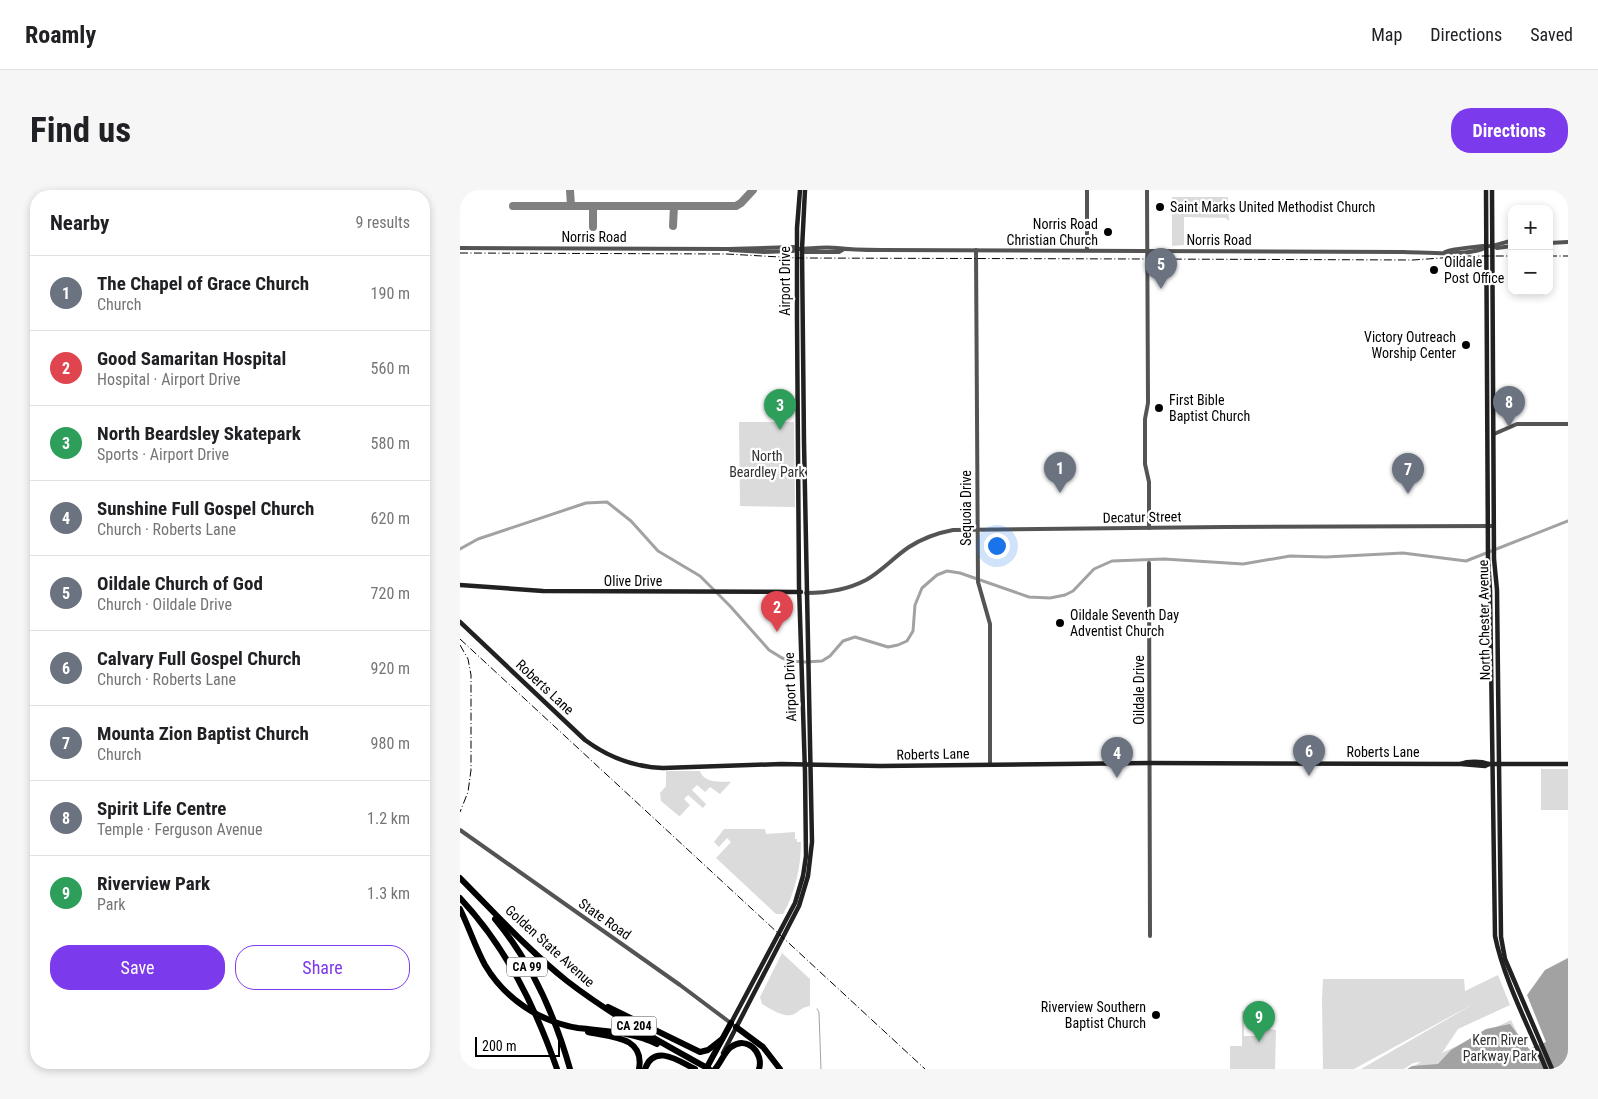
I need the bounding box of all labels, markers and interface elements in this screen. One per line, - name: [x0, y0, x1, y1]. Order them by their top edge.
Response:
- text: Roamly: [25, 21, 96, 49]
- text: Map: [1371, 24, 1402, 45]
- text: Directions: [1430, 24, 1502, 45]
- text: Saved: [1530, 24, 1573, 45]
- button: Directions: [1451, 108, 1568, 153]
- text: Find us: [30, 110, 131, 151]
- place label: Saint Marks United Methodist Church: [1170, 199, 1375, 215]
- marker: Saint Marks United Methodist Church: [1154, 201, 1166, 213]
- map controls: [1508, 205, 1553, 295]
- button: +: [1508, 205, 1553, 250]
- text: Nearby: [50, 211, 109, 235]
- text: 9 results: [355, 213, 410, 232]
- place label: Norris Road Christian Church: [1007, 216, 1098, 248]
- marker: Norris Road Christian Church: [1102, 226, 1114, 238]
- street label: Norris Road: [561, 229, 627, 245]
- street label: Norris Road: [1186, 232, 1252, 248]
- street label: Airport Drive: [777, 246, 793, 316]
- pin: 5: [1145, 248, 1177, 289]
- button: −: [1508, 250, 1553, 295]
- place label: Oildale Post Office: [1444, 254, 1505, 286]
- marker: Oildale Post Office: [1428, 264, 1440, 276]
- text: The Chapel of Grace Church: [97, 272, 309, 295]
- text: 1: [62, 284, 70, 303]
- text: 190 m: [371, 284, 410, 303]
- text: Church: [97, 295, 141, 314]
- place label: Victory Outreach Worship Center: [1364, 329, 1456, 361]
- marker: Victory Outreach Worship Center: [1460, 339, 1472, 351]
- text: Good Samaritan Hospital: [97, 347, 286, 370]
- text: 2: [62, 359, 70, 378]
- text: 560 m: [371, 359, 410, 378]
- text: Hospital · Airport Drive: [97, 370, 240, 389]
- pin: 8: [1493, 386, 1525, 427]
- pin: 3: [764, 389, 796, 430]
- place label: First Bible Baptist Church: [1169, 392, 1250, 424]
- marker: First Bible Baptist Church: [1153, 402, 1165, 414]
- text: North Beardsley Skatepark: [97, 422, 301, 445]
- text: 3: [62, 434, 70, 453]
- text: 580 m: [371, 434, 410, 453]
- text: Sports · Airport Drive: [97, 445, 229, 464]
- park label: North Beardley Park: [729, 448, 806, 480]
- pin: 1: [1044, 452, 1076, 493]
- pin: 7: [1392, 453, 1424, 494]
- street label: Sequoia Drive: [958, 470, 974, 546]
- text: Sunshine Full Gospel Church: [97, 497, 314, 520]
- street label: Decatur Street: [1102, 508, 1182, 526]
- text: 4: [62, 509, 70, 528]
- text: 620 m: [371, 509, 410, 528]
- text: Church · Roberts Lane: [97, 520, 236, 539]
- your location: [984, 533, 1010, 559]
- street label: North Chester Avenue: [1475, 559, 1493, 680]
- text: Oildale Church of God: [97, 572, 263, 595]
- street label: Olive Drive: [604, 573, 663, 589]
- text: 5: [62, 584, 70, 603]
- text: 720 m: [371, 584, 410, 603]
- pin: 2: [761, 591, 793, 632]
- text: Church · Oildale Drive: [97, 595, 232, 614]
- place label: Oildale Seventh Day Adventist Church: [1070, 607, 1179, 639]
- marker: Oildale Seventh Day Adventist Church: [1054, 617, 1066, 629]
- text: Calvary Full Gospel Church: [97, 647, 301, 670]
- street label: Airport Drive: [781, 652, 799, 722]
- street label: Oildale Drive: [1131, 655, 1147, 725]
- street label: Roberts Lane: [513, 656, 577, 718]
- text: 6: [62, 659, 70, 678]
- text: 920 m: [371, 659, 410, 678]
- text: Church · Roberts Lane: [97, 670, 236, 689]
- text: Mounta Zion Baptist Church: [97, 722, 309, 745]
- text: 7: [62, 734, 70, 753]
- text: 980 m: [371, 734, 410, 753]
- pin: 6: [1293, 735, 1325, 776]
- pin: 4: [1101, 737, 1133, 778]
- street label: Roberts Lane: [1347, 744, 1420, 760]
- text: Church: [97, 745, 141, 764]
- street label: Roberts Lane: [896, 745, 970, 763]
- text: Spirit Life Centre: [97, 797, 226, 820]
- text: 8: [62, 809, 70, 828]
- text: 1.2 km: [367, 809, 410, 828]
- text: Temple · Ferguson Avenue: [97, 820, 263, 839]
- text: Riverview Park: [97, 872, 210, 895]
- text: 9: [62, 884, 70, 903]
- text: 1.3 km: [367, 884, 410, 903]
- text: Park: [97, 895, 126, 914]
- street label: State Road: [576, 895, 634, 943]
- street label: Golden State Avenue: [502, 902, 598, 990]
- button: Save: [50, 945, 225, 990]
- button: Share: [235, 945, 410, 990]
- road number: CA 99: [507, 958, 547, 976]
- place label: Riverview Southern Baptist Church: [1041, 999, 1146, 1031]
- pin: 9: [1243, 1001, 1275, 1042]
- marker: Riverview Southern Baptist Church: [1150, 1009, 1162, 1021]
- road number: CA 204: [612, 1016, 656, 1036]
- park label: Kern River Parkway Park: [1463, 1032, 1538, 1064]
- scale bar: [475, 1034, 560, 1057]
- text: 200 m: [482, 1038, 517, 1054]

